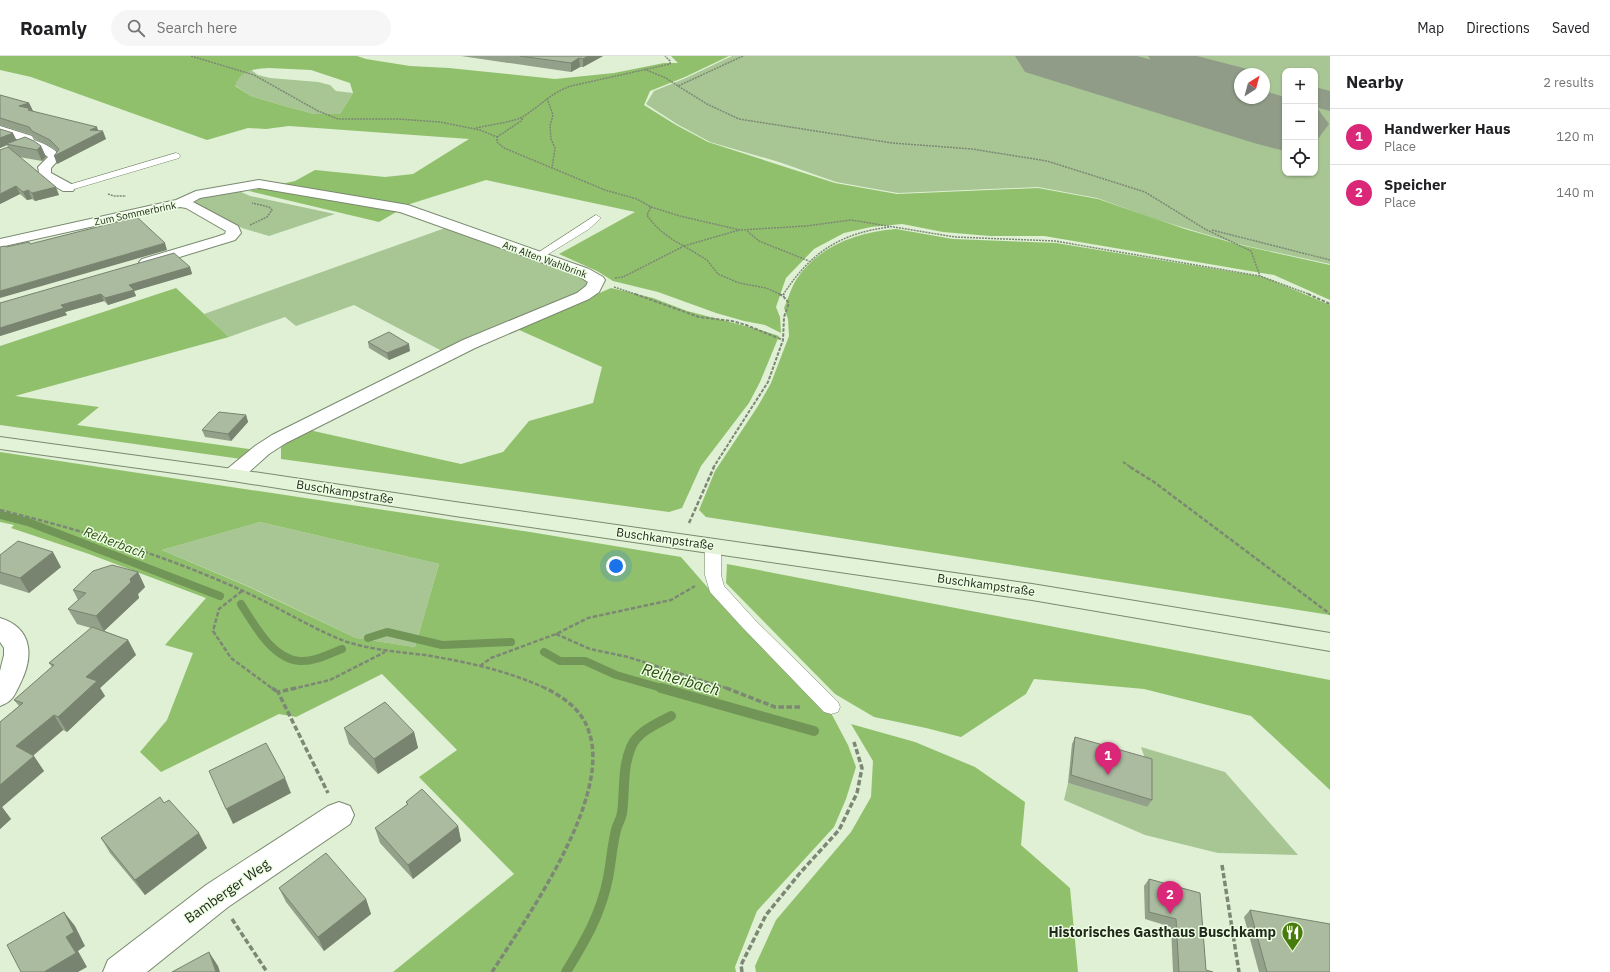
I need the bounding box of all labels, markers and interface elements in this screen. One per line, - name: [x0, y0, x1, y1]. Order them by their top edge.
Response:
- search box: [111, 10, 391, 46]
- text: Roamly: [20, 16, 87, 40]
- icon: search: [125, 17, 147, 39]
- text: Search here: [157, 18, 237, 37]
- text: Map: [1417, 19, 1444, 37]
- text: Directions: [1466, 19, 1530, 37]
- text: Saved: [1552, 19, 1590, 37]
- north arrow: [1234, 68, 1270, 104]
- map controls: [1282, 68, 1318, 176]
- button: +: [1282, 68, 1318, 104]
- text: Nearby: [1346, 71, 1404, 93]
- text: 2 results: [1543, 74, 1594, 91]
- button: −: [1282, 104, 1318, 140]
- text: Handwerker Haus: [1384, 119, 1511, 138]
- text: 1: [1355, 128, 1363, 145]
- text: 120 m: [1556, 128, 1594, 145]
- text: Place: [1384, 138, 1416, 155]
- button: locate: [1282, 140, 1318, 176]
- text: Speicher: [1384, 175, 1446, 194]
- text: 2: [1355, 184, 1363, 201]
- text: 140 m: [1556, 184, 1594, 201]
- text: Place: [1384, 194, 1416, 211]
- street label: Zum Sommerbrink: [93, 198, 178, 229]
- street label: Am Alten Wahlbrink: [501, 238, 590, 281]
- street label: Buschkampstraße: [295, 476, 395, 507]
- water label: Reiherbach: [81, 523, 148, 562]
- street label: Buschkampstraße: [615, 524, 715, 553]
- your location: [606, 556, 626, 576]
- street label: Buschkampstraße: [936, 570, 1036, 599]
- water label: Reiherbach: [640, 658, 722, 700]
- pin: 1: [1095, 742, 1121, 775]
- street label: Bamberger Weg: [181, 855, 274, 927]
- pin: 2: [1157, 881, 1183, 914]
- restaurant icon: Historisches Gasthaus Buschkamp: [1279, 919, 1305, 952]
- place label: Historisches Gasthaus Buschkamp: [1048, 923, 1276, 941]

